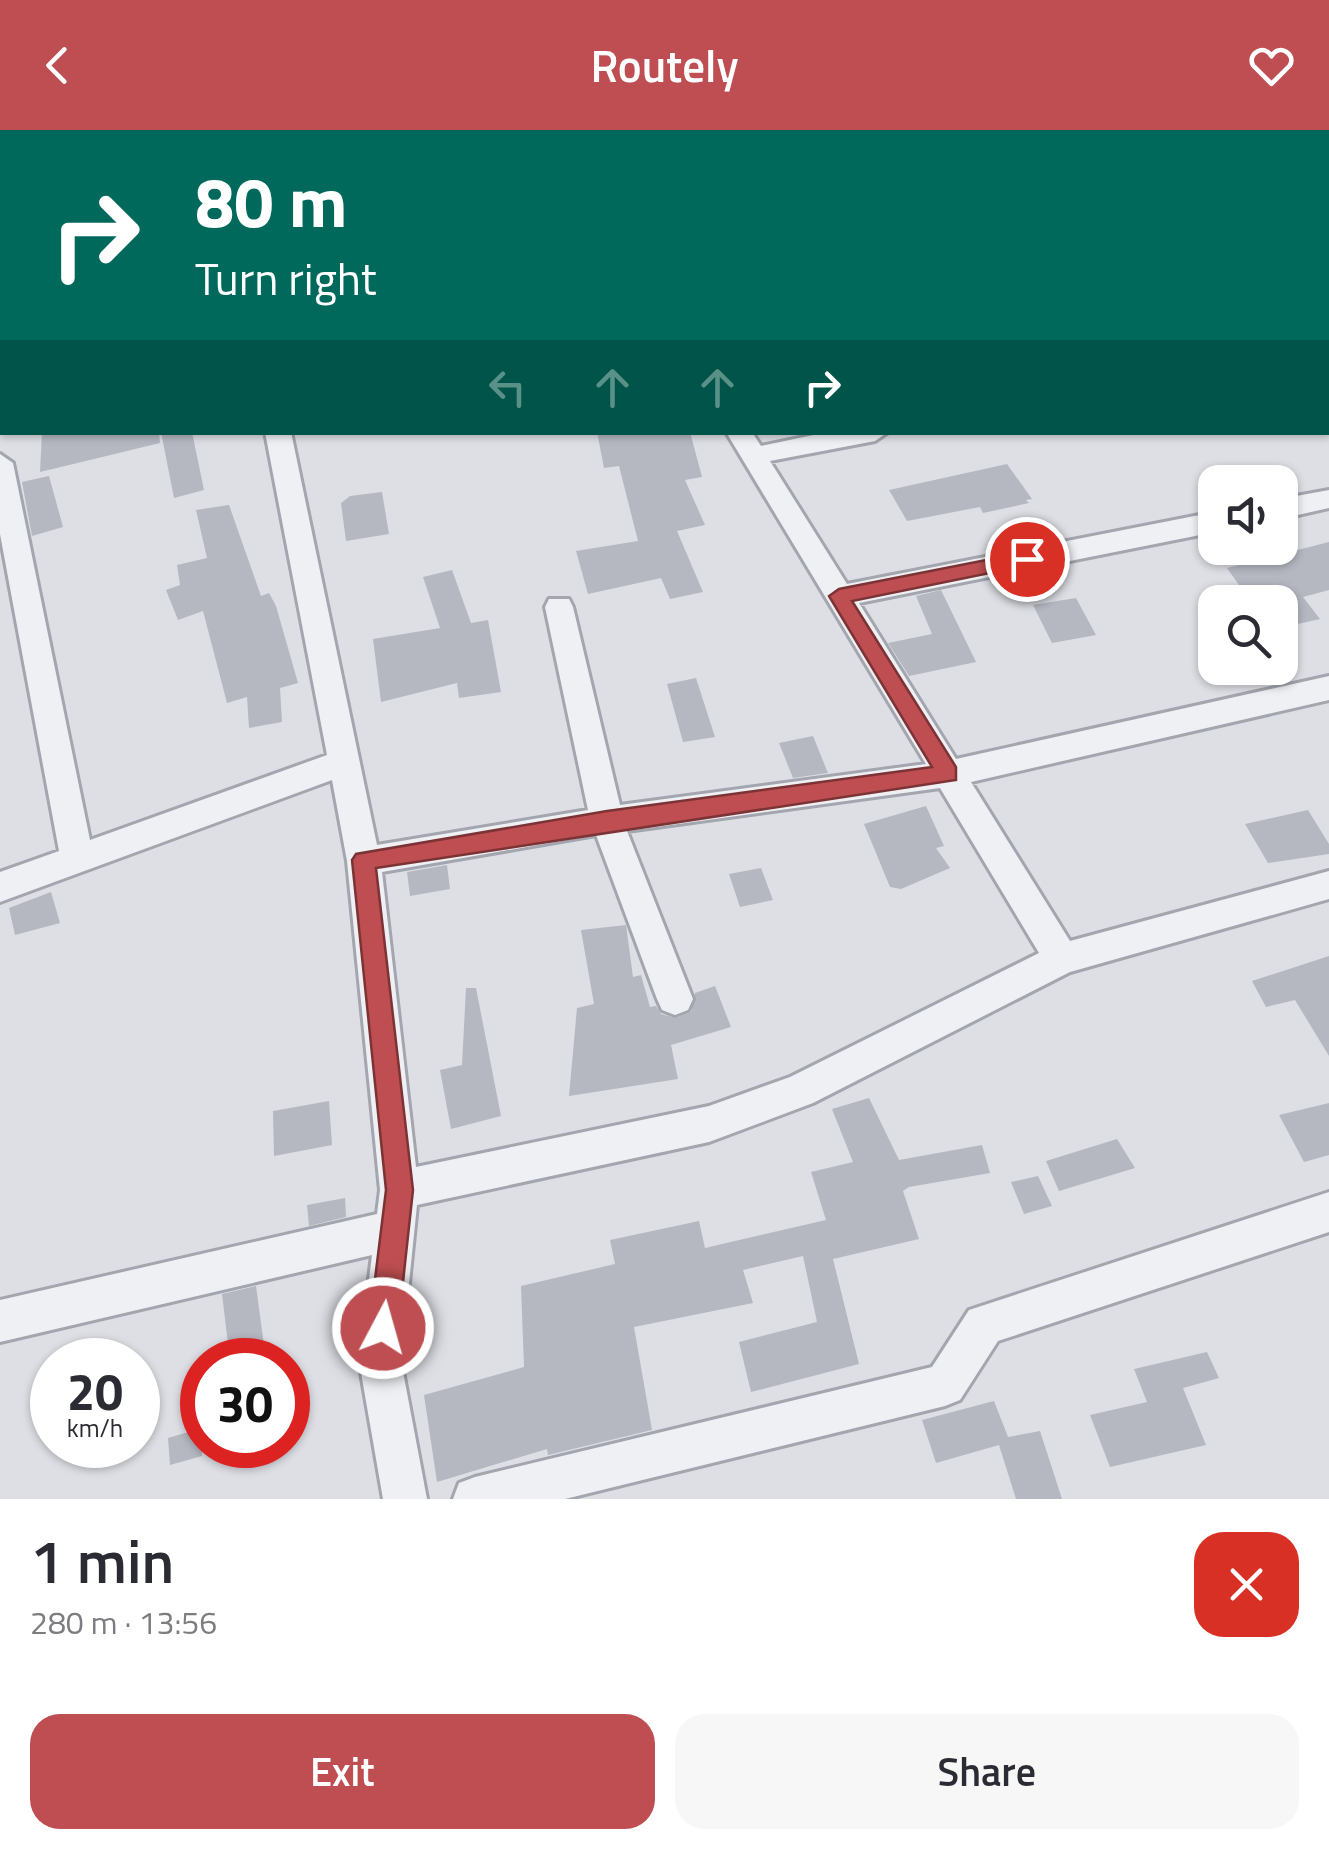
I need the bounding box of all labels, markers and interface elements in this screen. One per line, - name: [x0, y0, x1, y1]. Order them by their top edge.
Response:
- text: Routely: [590, 31, 739, 99]
- icon: back: [30, 38, 85, 93]
- icon: heart: [1244, 38, 1299, 93]
- text: 80 m: [195, 148, 348, 254]
- icon: right: [30, 170, 160, 300]
- text: Turn right: [195, 244, 377, 312]
- icon: left: [480, 360, 535, 415]
- icon: ahead: [585, 360, 640, 415]
- icon: ahead: [690, 360, 745, 415]
- icon: right: [795, 360, 850, 415]
- map controls: [1198, 465, 1298, 685]
- button: sound: [1198, 465, 1298, 565]
- pin: [985, 517, 1070, 602]
- icon: arrive: [1000, 532, 1055, 587]
- button: search: [1198, 585, 1298, 685]
- position arrow: [331, 1276, 435, 1380]
- speed limit sign: 30: [180, 1338, 310, 1468]
- text: 20: [67, 1353, 123, 1429]
- text: km/h: [67, 1409, 123, 1447]
- text: 1 min: [30, 1515, 174, 1606]
- button: close: [1194, 1532, 1299, 1637]
- text: 280 m · 13:56: [30, 1598, 217, 1646]
- button: Exit: [30, 1714, 655, 1829]
- button: Share: [675, 1714, 1299, 1829]

